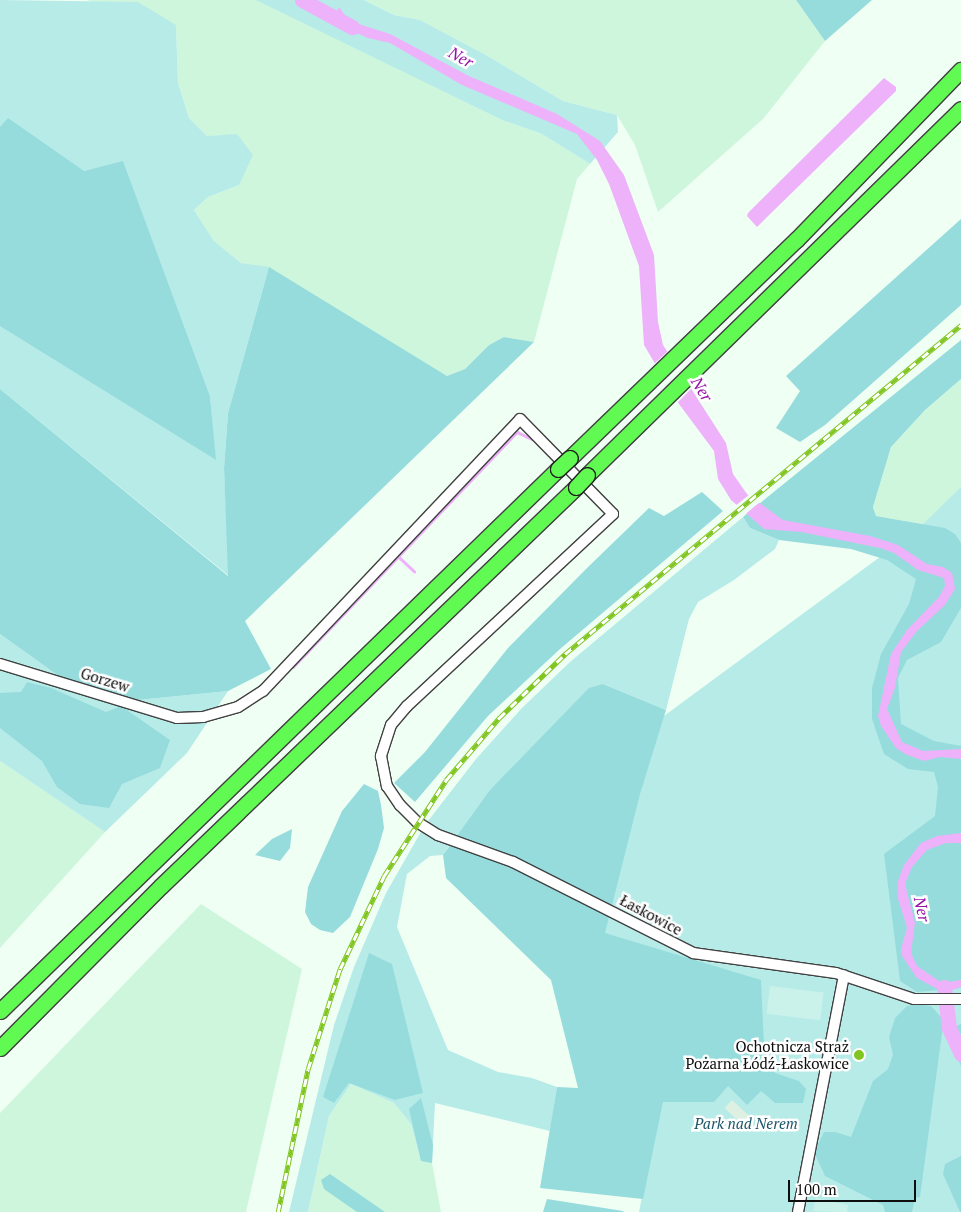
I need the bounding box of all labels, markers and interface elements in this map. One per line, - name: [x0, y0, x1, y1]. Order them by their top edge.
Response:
- water label: Ner: [445, 43, 477, 71]
- water label: Ner: [687, 373, 717, 405]
- street label: Gorzew: [78, 664, 132, 696]
- street label: Łaskowice: [617, 891, 685, 939]
- water label: Ner: [910, 895, 934, 923]
- place label: Ochotnicza Straż Pożarna Łódź-Łaskowice: [686, 1037, 849, 1072]
- marker: Ochotnicza Straż Pożarna Łódź-Łaskowice: [853, 1049, 865, 1061]
- park label: Park nad Nerem: [694, 1115, 798, 1133]
- scale bar: [791, 1170, 918, 1202]
- text: 100 m: [796, 1179, 837, 1199]

